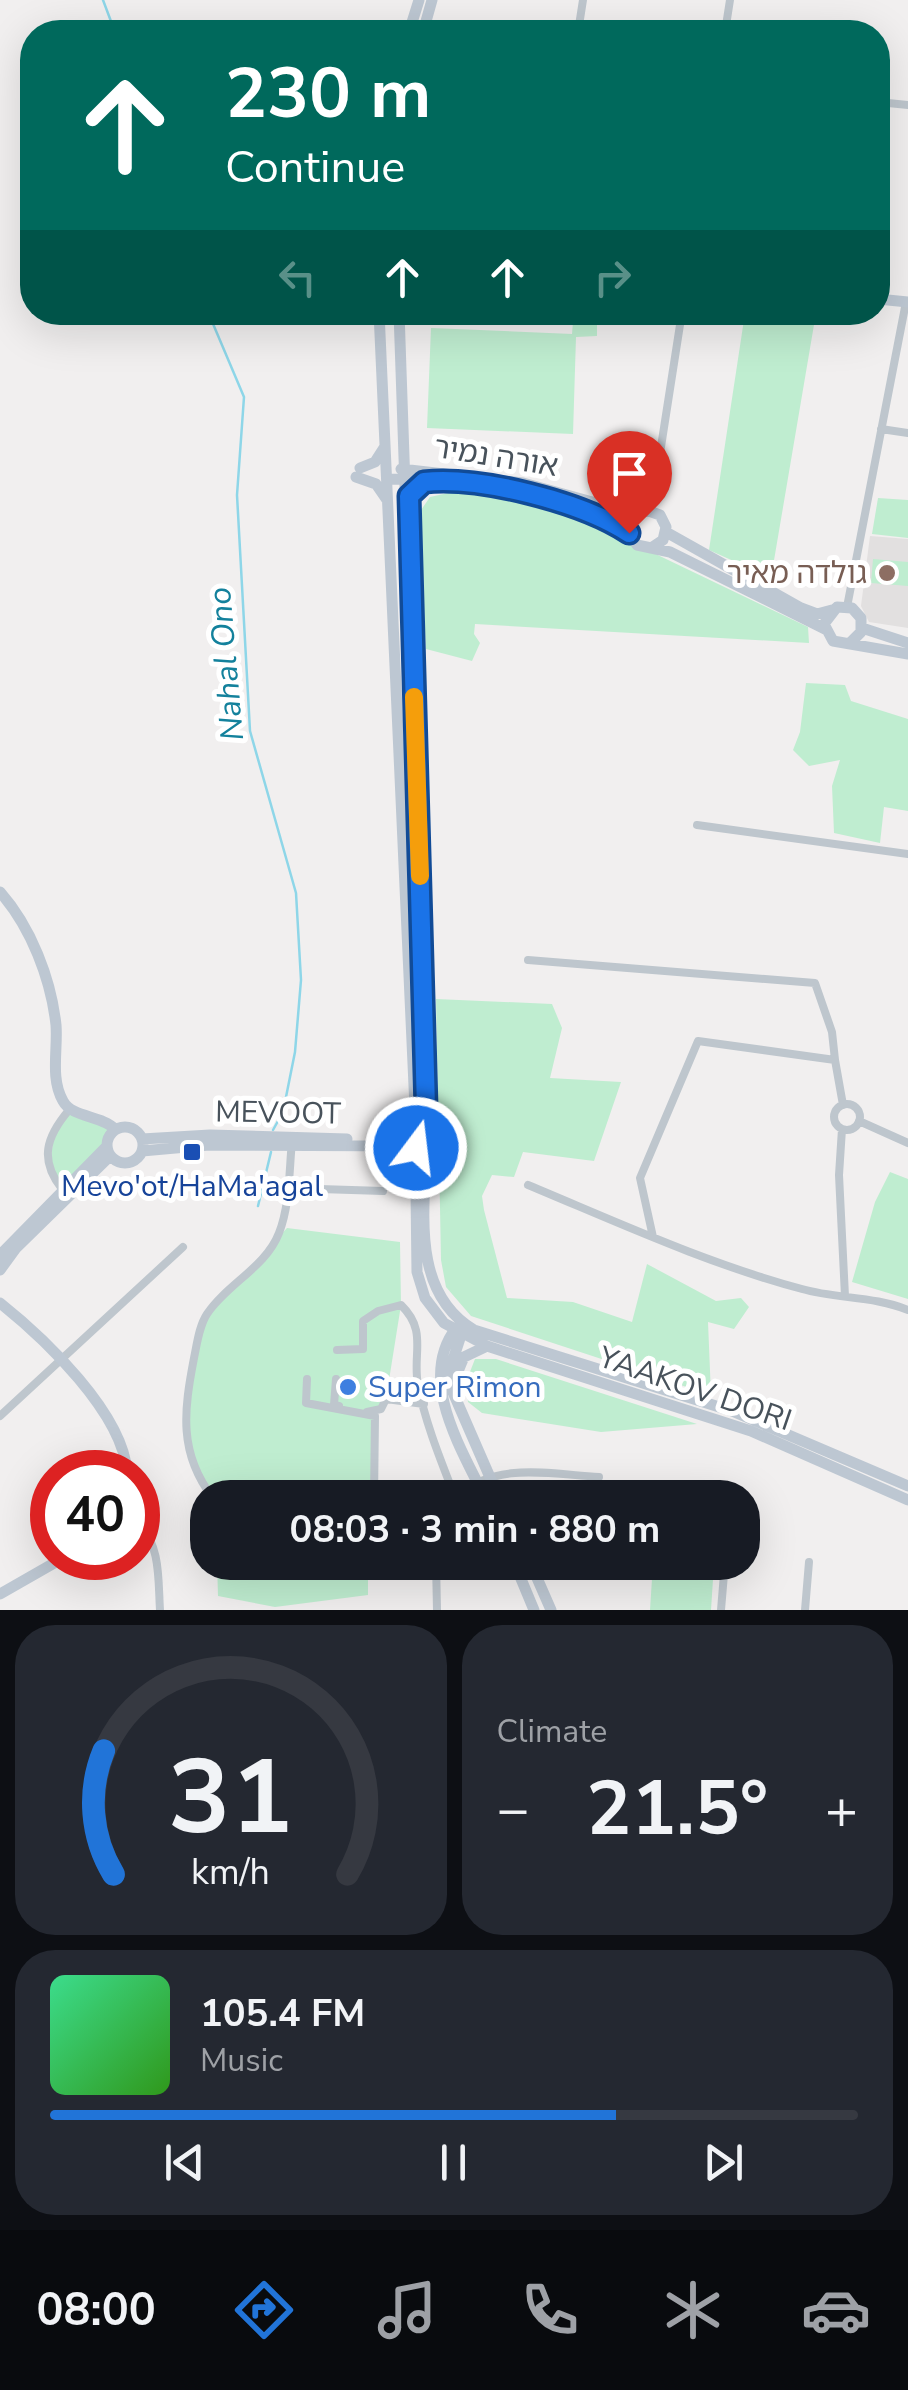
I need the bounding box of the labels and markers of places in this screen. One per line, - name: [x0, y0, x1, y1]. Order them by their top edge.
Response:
- pin: [587, 431, 672, 534]
- place label: גולדה מאיר: [727, 553, 867, 594]
- marker: גולדה מאיר: [876, 562, 898, 584]
- marker: Mevo'ot/HaMa'agal: [181, 1141, 203, 1163]
- place label: Mevo'ot/HaMa'agal: [61, 1166, 323, 1207]
- place label: Super Rimon: [368, 1367, 542, 1408]
- marker: Super Rimon: [337, 1376, 359, 1398]

